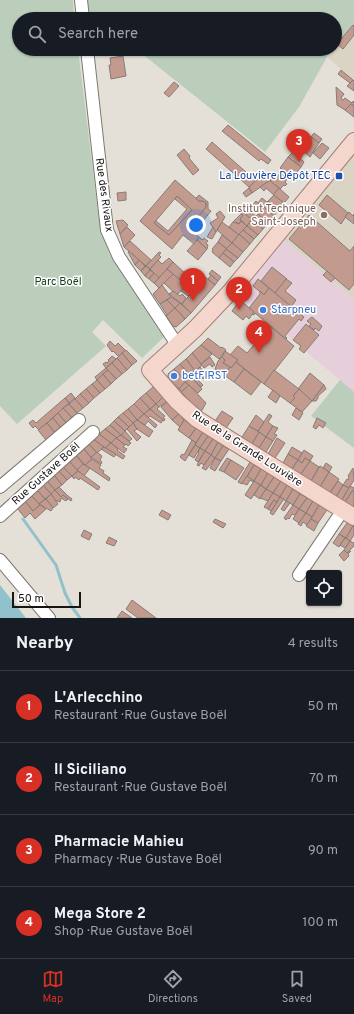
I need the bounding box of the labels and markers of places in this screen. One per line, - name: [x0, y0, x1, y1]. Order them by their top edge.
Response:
- pin: 3: [286, 129, 312, 162]
- place label: La Louvière Dépôt TEC: [219, 169, 331, 183]
- marker: La Louvière Dépôt TEC: [334, 171, 344, 181]
- place label: Institut Technique Saint-Joseph: [228, 202, 316, 229]
- marker: Institut Technique Saint-Joseph: [319, 210, 329, 220]
- pin: 1: [180, 268, 206, 301]
- pin: 2: [226, 277, 252, 310]
- place label: Starpneu: [271, 303, 316, 317]
- marker: Starpneu: [258, 305, 268, 315]
- pin: 4: [246, 320, 272, 353]
- place label: betFIRST: [182, 369, 227, 383]
- marker: betFIRST: [169, 371, 179, 381]

